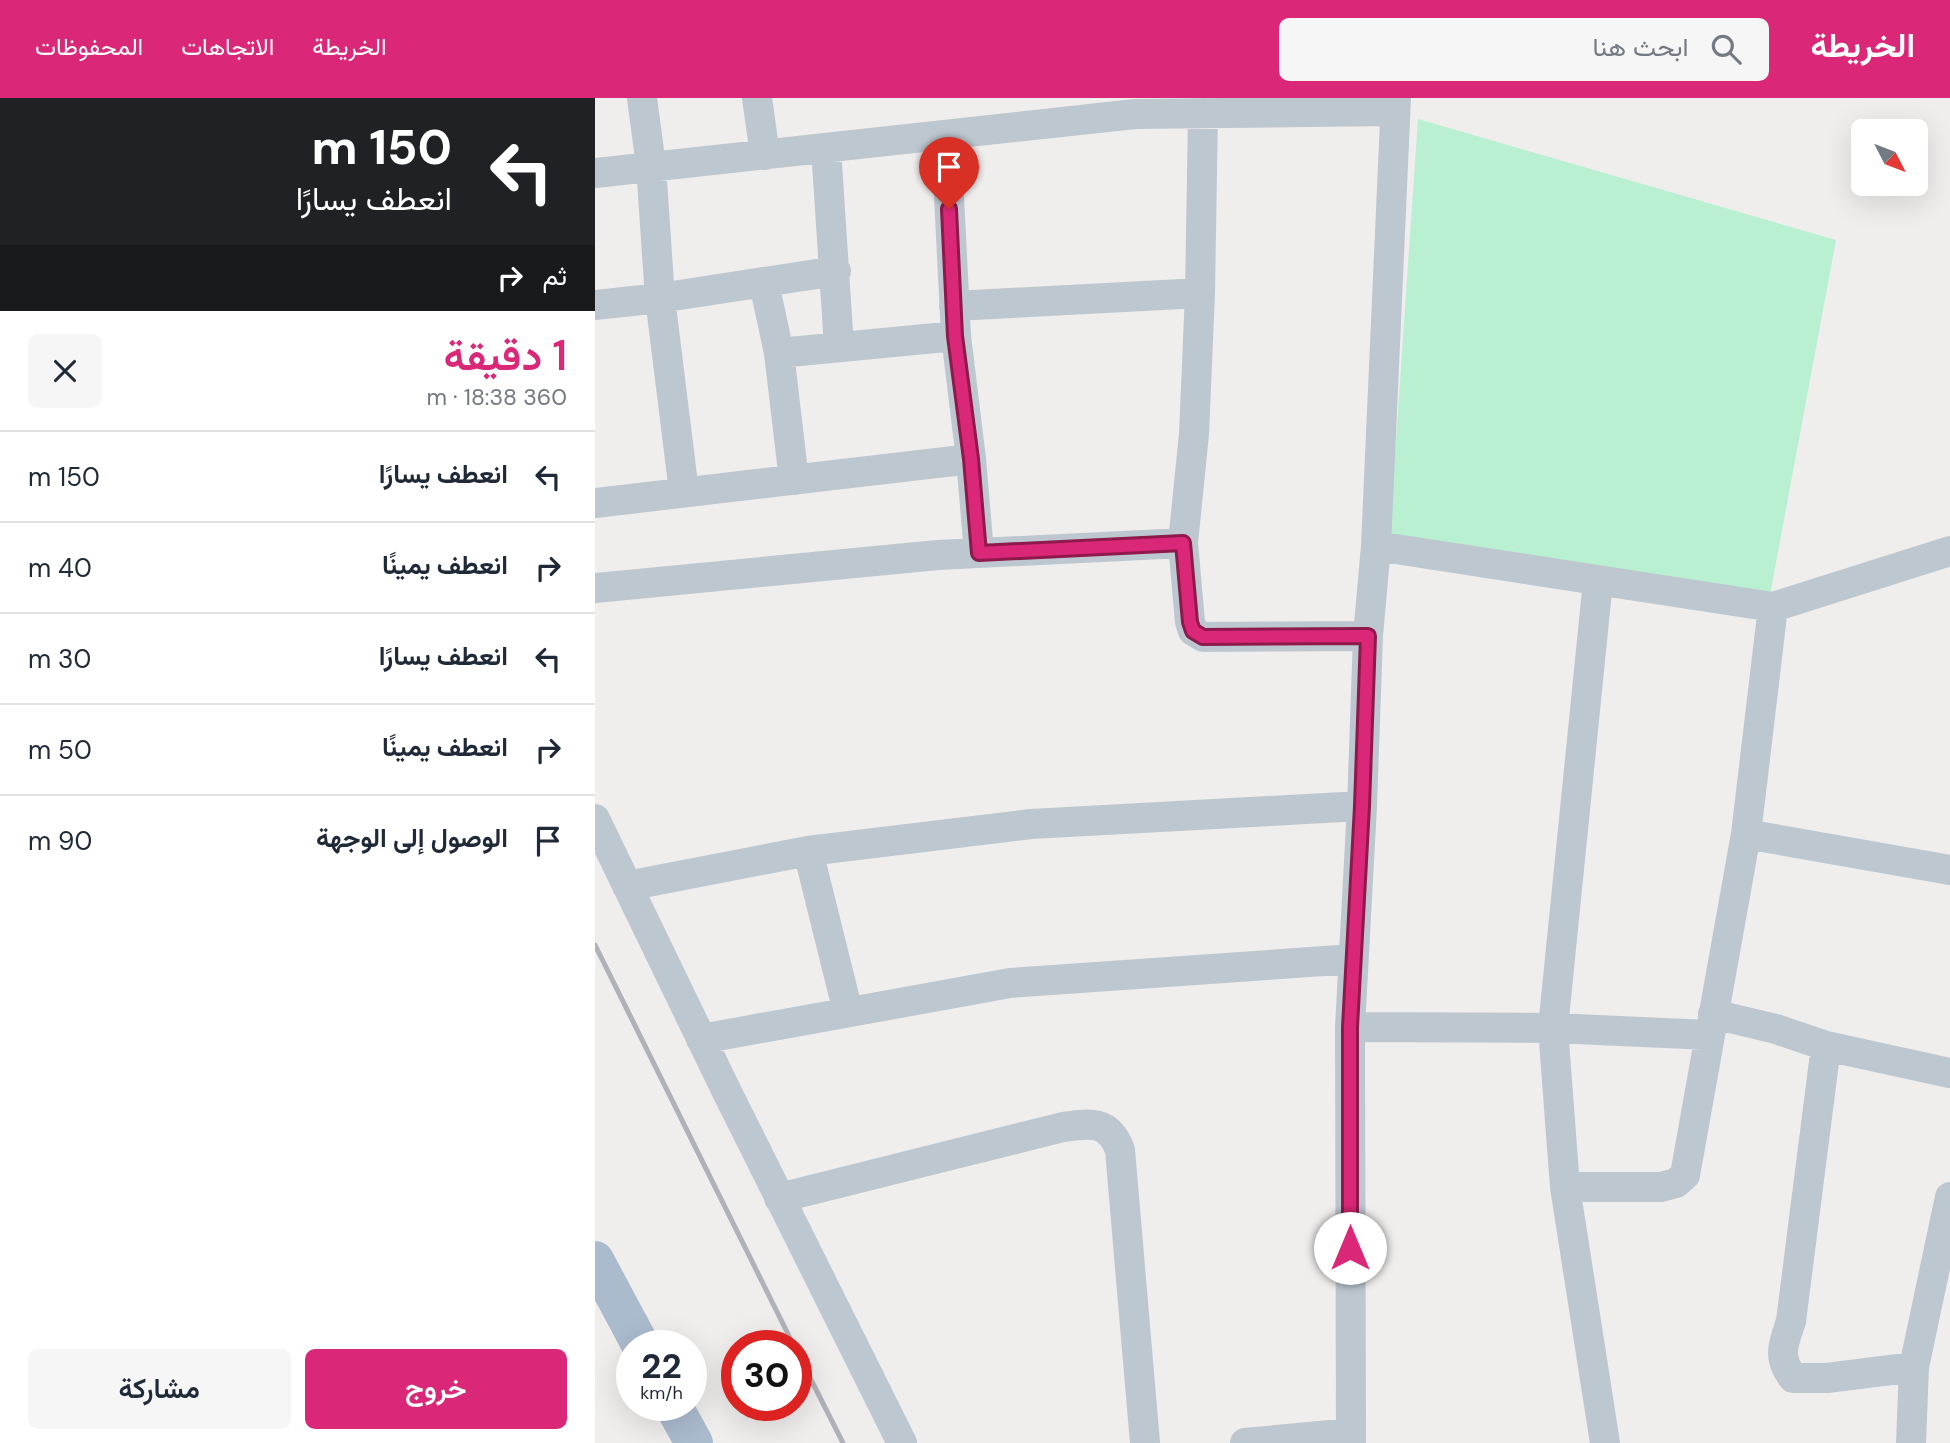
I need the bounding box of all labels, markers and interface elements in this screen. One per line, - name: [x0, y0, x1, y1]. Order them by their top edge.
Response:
- search box: [1279, 18, 1769, 81]
- text: الخريطة: [1811, 24, 1915, 67]
- text: ابحث هنا: [1592, 30, 1689, 64]
- icon: search: [1707, 30, 1745, 68]
- text: المحفوظات: [35, 31, 143, 62]
- text: الاتجاهات: [181, 31, 274, 62]
- text: الخريطة: [312, 31, 387, 62]
- text: 150 m: [312, 115, 452, 179]
- north arrow: [1851, 119, 1929, 196]
- map controls: [1851, 119, 1928, 196]
- icon: left: [476, 126, 567, 217]
- pin: [919, 137, 979, 209]
- icon: arrive: [930, 148, 968, 186]
- text: انعطف يسارًا: [296, 178, 452, 220]
- icon: right: [491, 259, 529, 297]
- text: ثم: [543, 259, 567, 293]
- text: 1 دقيقة: [444, 328, 567, 383]
- button: close: [28, 334, 102, 408]
- text: 360 m · 18:38: [426, 382, 567, 412]
- text: انعطف يسارًا: [379, 457, 508, 491]
- icon: left: [529, 458, 567, 496]
- text: 150 m: [28, 460, 100, 494]
- text: انعطف يمينًا: [382, 548, 508, 582]
- icon: right: [529, 549, 567, 587]
- text: 40 m: [28, 551, 92, 585]
- text: انعطف يسارًا: [379, 639, 508, 673]
- icon: left: [529, 640, 567, 678]
- text: 30 m: [28, 642, 91, 676]
- text: انعطف يمينًا: [382, 730, 508, 764]
- icon: right: [529, 731, 567, 769]
- text: 50 m: [28, 733, 92, 767]
- text: الوصول إلى الوجهة: [316, 821, 508, 855]
- icon: arrive: [529, 822, 567, 860]
- text: 90 m: [28, 824, 92, 858]
- position arrow: [1313, 1211, 1387, 1285]
- speed limit sign: 30: [721, 1330, 812, 1421]
- text: 22: [641, 1343, 682, 1389]
- button: مشاركة: [28, 1349, 291, 1429]
- button: خروج: [305, 1349, 567, 1429]
- text: km/h: [640, 1381, 683, 1405]

